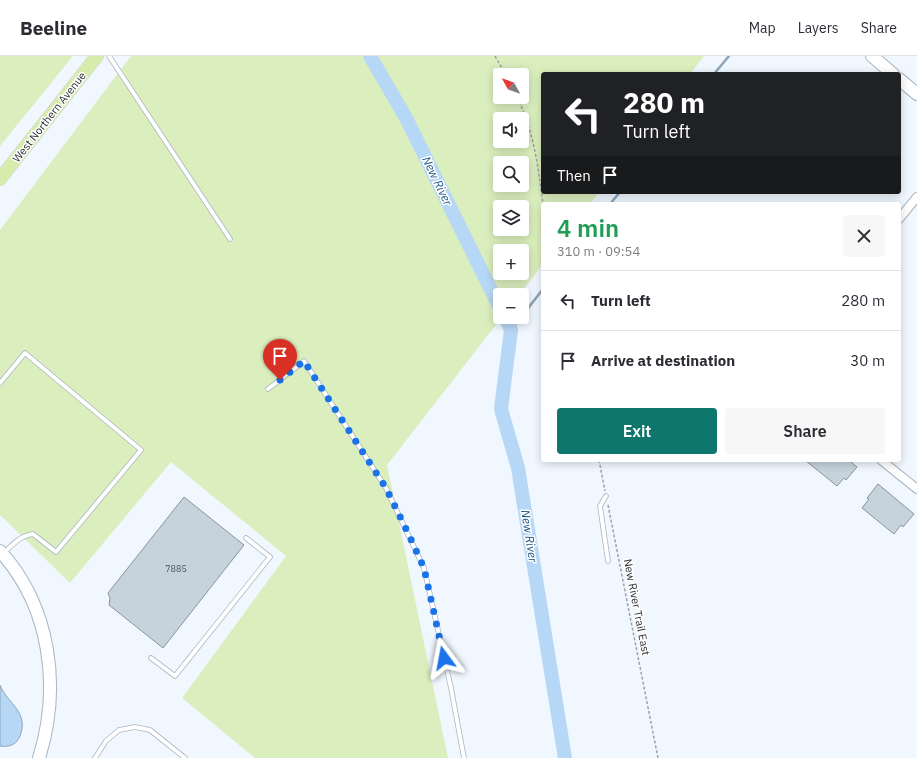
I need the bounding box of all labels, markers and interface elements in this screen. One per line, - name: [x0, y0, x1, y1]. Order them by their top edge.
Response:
- text: Beeline: [20, 16, 87, 40]
- text: Map: [749, 19, 776, 37]
- text: Layers: [798, 19, 839, 37]
- text: Share: [861, 19, 897, 37]
- north arrow: [493, 68, 529, 104]
- map controls: [493, 68, 529, 324]
- street label: West Northern Avenue: [9, 69, 89, 165]
- text: 280 m: [623, 84, 705, 121]
- icon: left: [557, 88, 609, 140]
- button: sound: [493, 112, 529, 148]
- text: Turn left: [623, 120, 691, 143]
- water label: New River: [419, 154, 456, 208]
- button: search: [493, 156, 529, 192]
- icon: arrive: [599, 164, 621, 186]
- text: Then: [557, 166, 591, 185]
- button: layers: [493, 200, 529, 236]
- text: 4 min: [557, 212, 619, 244]
- button: close: [843, 215, 885, 257]
- text: 310 m · 09:54: [557, 243, 640, 260]
- button: +: [493, 244, 529, 280]
- button: −: [493, 288, 529, 324]
- icon: left: [557, 290, 579, 312]
- text: Turn left: [591, 291, 651, 310]
- text: 280 m: [841, 291, 885, 310]
- pin: [263, 339, 297, 380]
- icon: arrive: [269, 345, 291, 367]
- icon: arrive: [557, 350, 579, 372]
- text: Arrive at destination: [591, 351, 735, 370]
- text: 30 m: [850, 351, 885, 370]
- button: Exit: [557, 408, 717, 454]
- button: Share: [725, 408, 885, 454]
- water label: New River: [518, 509, 541, 564]
- street label: New River Trail East: [621, 558, 653, 657]
- house number: 7885: [165, 563, 187, 574]
- position arrow: [423, 637, 465, 679]

